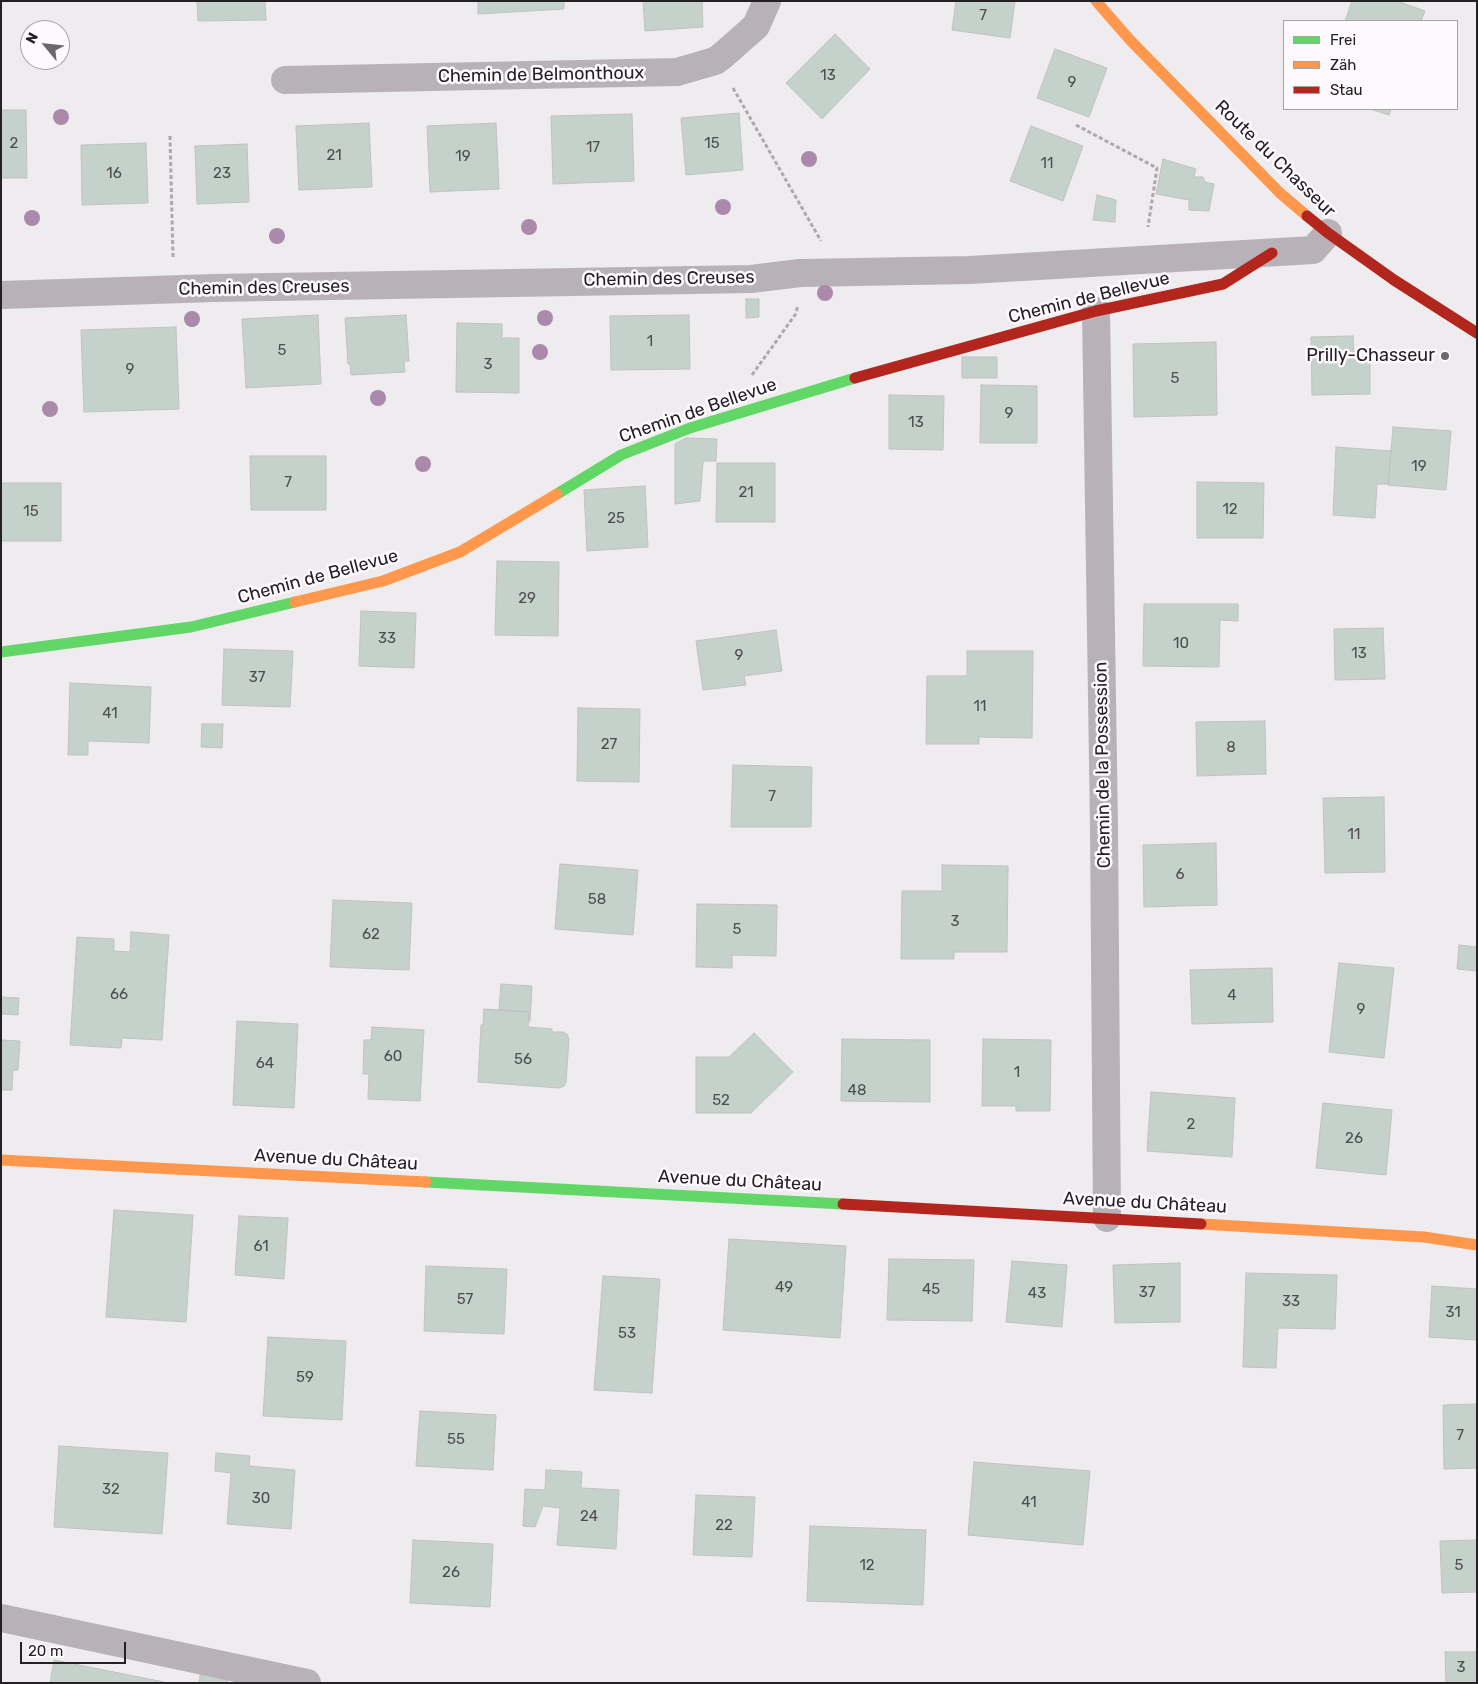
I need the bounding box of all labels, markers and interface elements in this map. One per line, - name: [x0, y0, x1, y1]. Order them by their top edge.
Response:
- house number: 7: [979, 7, 987, 25]
- north arrow: [20, 20, 70, 70]
- legend: [1283, 20, 1458, 110]
- text: N: [22, 30, 42, 47]
- text: Frei: [1330, 31, 1356, 49]
- text: Zäh: [1330, 56, 1356, 74]
- street label: Chemin de Belmonthoux: [438, 62, 644, 88]
- house number: 13: [820, 67, 836, 85]
- house number: 9: [1068, 74, 1076, 92]
- text: Stau: [1330, 81, 1363, 99]
- street label: Route du Chasseur: [1210, 96, 1340, 222]
- house number: 2: [10, 135, 18, 153]
- house number: 15: [704, 135, 720, 153]
- house number: 17: [586, 139, 600, 157]
- house number: 21: [326, 147, 342, 165]
- house number: 19: [455, 148, 471, 166]
- house number: 11: [1041, 155, 1053, 173]
- house number: 16: [106, 165, 122, 183]
- house number: 23: [213, 165, 231, 183]
- street label: Chemin des Creuses: [583, 267, 755, 291]
- street label: Chemin de Bellevue: [1006, 268, 1172, 328]
- street label: Chemin des Creuses: [178, 276, 350, 300]
- house number: 1: [647, 333, 653, 351]
- house number: 5: [278, 342, 286, 360]
- place label: Prilly-Chasseur: [1306, 345, 1435, 367]
- marker: Prilly-Chasseur: [1439, 350, 1451, 362]
- house number: 3: [483, 356, 493, 374]
- house number: 9: [126, 361, 134, 379]
- house number: 5: [1171, 370, 1179, 388]
- street label: Chemin de Bellevue: [616, 374, 780, 448]
- house number: 9: [1005, 405, 1013, 423]
- house number: 13: [908, 414, 924, 432]
- house number: 19: [1411, 458, 1427, 476]
- house number: 7: [284, 474, 292, 492]
- house number: 21: [738, 484, 754, 502]
- house number: 12: [1222, 501, 1238, 519]
- house number: 15: [23, 503, 39, 521]
- house number: 25: [607, 510, 625, 528]
- street label: Chemin de Bellevue: [235, 545, 401, 609]
- house number: 29: [518, 590, 536, 608]
- house number: 33: [378, 630, 396, 648]
- house number: 10: [1173, 635, 1189, 653]
- house number: 13: [1351, 645, 1367, 663]
- house number: 9: [735, 647, 743, 665]
- street label: Chemin de la Possession: [1090, 661, 1116, 869]
- house number: 37: [249, 669, 265, 687]
- house number: 11: [974, 698, 986, 716]
- house number: 41: [102, 705, 118, 723]
- house number: 27: [601, 736, 617, 754]
- house number: 8: [1226, 739, 1236, 757]
- house number: 7: [768, 788, 776, 806]
- house number: 11: [1348, 826, 1360, 844]
- house number: 6: [1175, 866, 1185, 884]
- house number: 58: [588, 891, 606, 909]
- house number: 3: [950, 913, 960, 931]
- house number: 5: [733, 921, 741, 939]
- house number: 62: [362, 926, 380, 944]
- house number: 66: [110, 986, 128, 1004]
- house number: 4: [1227, 987, 1237, 1005]
- house number: 9: [1357, 1001, 1365, 1019]
- house number: 60: [384, 1048, 402, 1066]
- house number: 56: [514, 1051, 532, 1069]
- house number: 64: [256, 1055, 274, 1073]
- house number: 1: [1014, 1064, 1020, 1082]
- house number: 48: [848, 1082, 866, 1100]
- house number: 52: [712, 1092, 730, 1110]
- house number: 2: [1187, 1116, 1195, 1134]
- house number: 26: [1345, 1130, 1363, 1148]
- street label: Avenue du Château: [253, 1145, 419, 1175]
- street label: Avenue du Château: [657, 1166, 823, 1196]
- street label: Avenue du Château: [1062, 1188, 1228, 1218]
- house number: 61: [253, 1238, 269, 1256]
- house number: 49: [775, 1279, 793, 1297]
- house number: 45: [922, 1281, 940, 1299]
- house number: 37: [1139, 1284, 1155, 1302]
- house number: 43: [1028, 1285, 1046, 1303]
- house number: 57: [457, 1291, 473, 1309]
- house number: 33: [1282, 1293, 1300, 1311]
- house number: 31: [1445, 1304, 1461, 1322]
- house number: 53: [618, 1325, 636, 1343]
- house number: 59: [296, 1369, 314, 1387]
- house number: 7: [1456, 1427, 1464, 1445]
- house number: 55: [447, 1431, 465, 1449]
- house number: 32: [102, 1481, 120, 1499]
- house number: 30: [252, 1490, 270, 1508]
- house number: 41: [1021, 1494, 1037, 1512]
- house number: 24: [580, 1508, 598, 1526]
- house number: 22: [715, 1517, 733, 1535]
- house number: 12: [859, 1557, 875, 1575]
- house number: 5: [1455, 1557, 1463, 1575]
- house number: 26: [442, 1564, 460, 1582]
- scale bar: [22, 1632, 129, 1664]
- text: 20 m: [28, 1642, 63, 1660]
- house number: 3: [1456, 1659, 1466, 1677]

